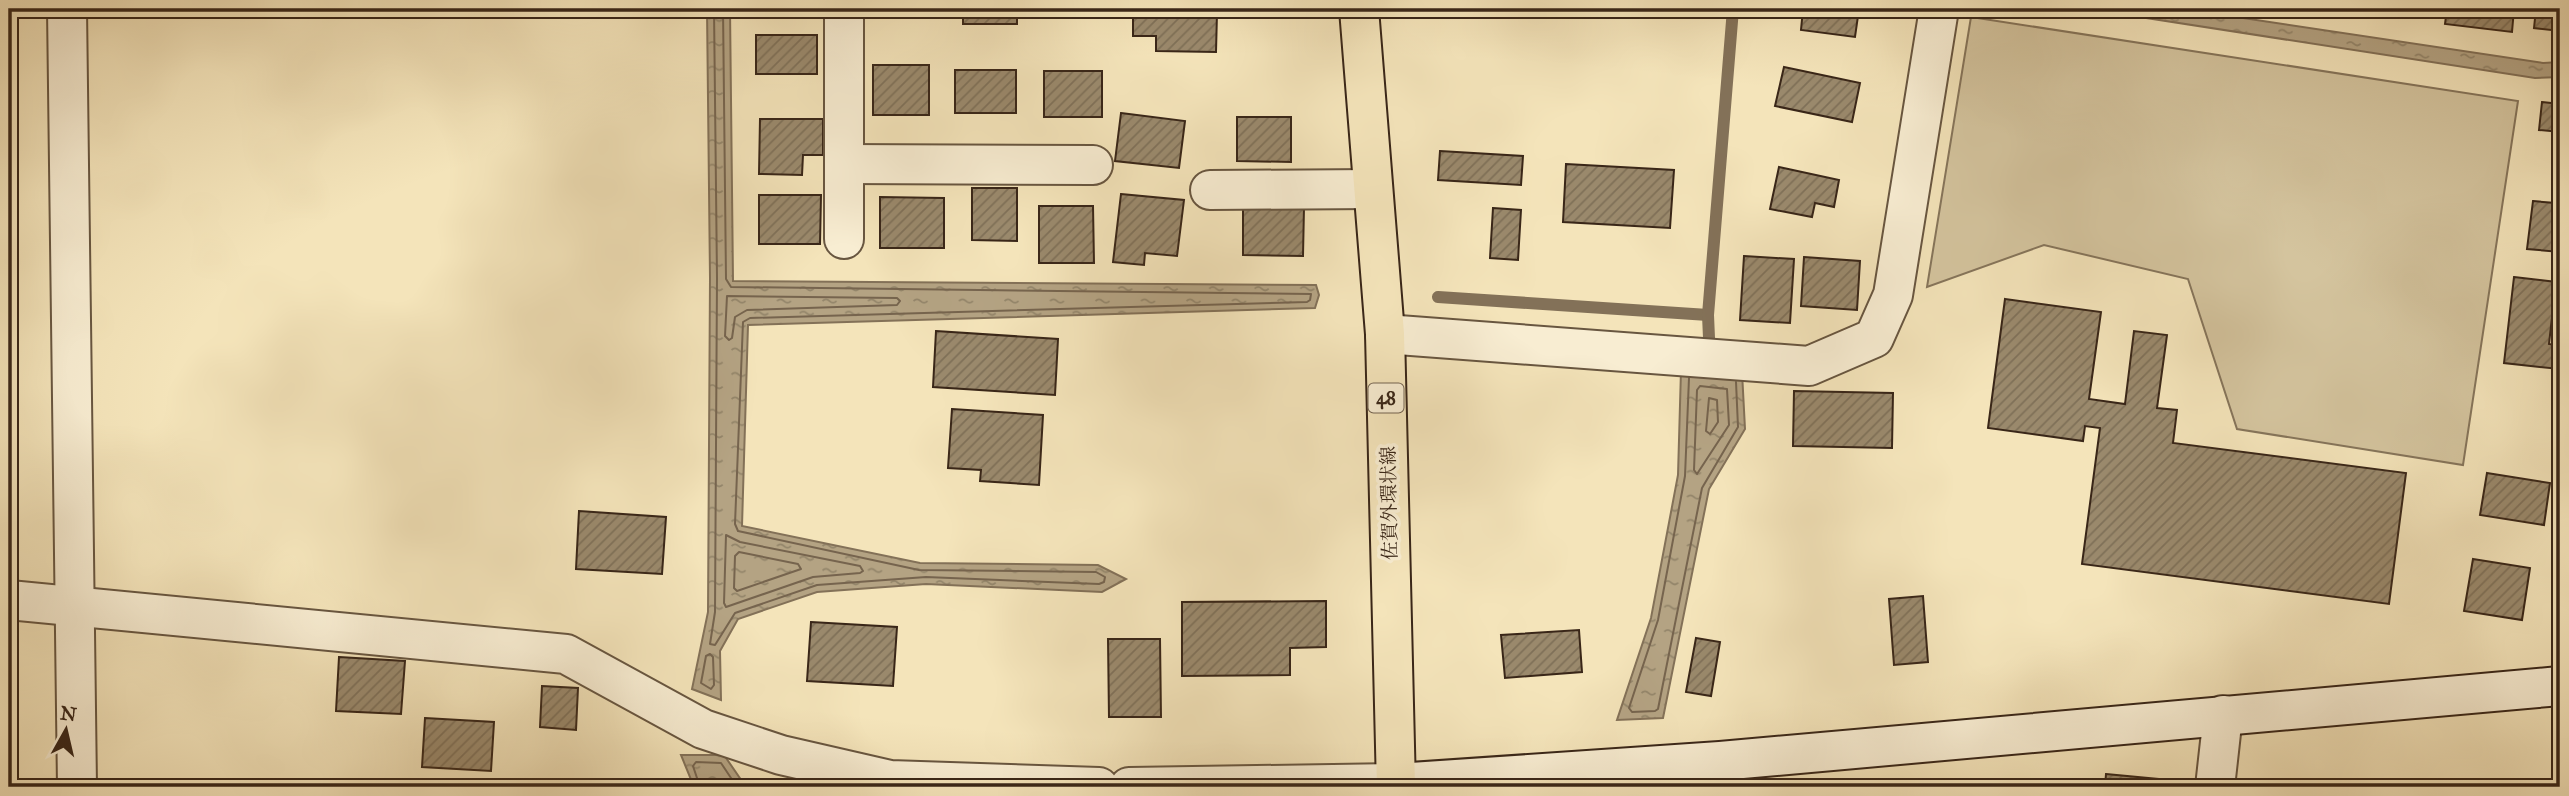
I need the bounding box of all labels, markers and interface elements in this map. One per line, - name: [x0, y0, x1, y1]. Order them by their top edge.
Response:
- road number: 48: [1368, 384, 1404, 412]
- street label: 佐賀外環状線: [1377, 446, 1401, 560]
- north arrow: [32, 694, 102, 764]
- text: N: [59, 701, 78, 726]

